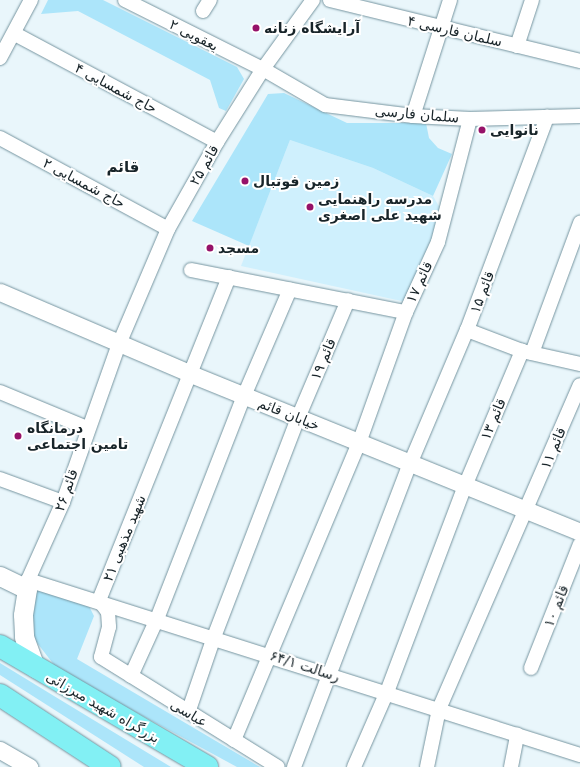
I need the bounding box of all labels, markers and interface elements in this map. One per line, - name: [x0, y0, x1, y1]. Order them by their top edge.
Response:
- street label: سلمان فارسی ۴: [406, 12, 504, 50]
- street label: یعقوبی ۲: [167, 16, 221, 54]
- place label: آرایشگاه زنانه: [264, 20, 360, 36]
- marker: آرایشگاه زنانه: [251, 23, 261, 33]
- street label: حاج شمسایی ۴: [72, 59, 160, 117]
- street label: سلمان فارسی: [374, 102, 460, 126]
- place label: نانوایی: [490, 122, 539, 138]
- marker: نانوایی: [477, 125, 487, 135]
- street label: قائم ۲۵: [186, 142, 222, 188]
- street label: حاج شمسایی ۲: [40, 154, 128, 212]
- district label: قائم: [107, 159, 139, 177]
- place label: زمین فوتبال: [253, 173, 339, 189]
- marker: زمین فوتبال: [240, 176, 250, 186]
- place label: مدرسه راهنمایی شهید علی اصغری: [318, 191, 442, 224]
- marker: مدرسه راهنمایی شهید علی اصغری: [305, 202, 315, 212]
- place label: مسجد: [218, 240, 259, 256]
- marker: مسجد: [205, 243, 215, 253]
- street label: قائم ۱۷: [402, 259, 436, 305]
- street label: قائم ۱۵: [466, 269, 498, 315]
- street label: قائم ۱۹: [307, 336, 339, 382]
- street label: خیابان قائم: [256, 394, 322, 434]
- street label: قائم ۱۳: [477, 396, 509, 442]
- place label: درمانگاه تامین اجتماعی: [27, 420, 128, 452]
- street label: قائم ۱۱: [537, 425, 569, 471]
- marker: درمانگاه تامین اجتماعی: [12, 430, 24, 442]
- street label: قائم ۲۶: [51, 467, 81, 513]
- street label: شهید مذهبی ۲۱: [99, 492, 149, 584]
- street label: قائم ۱۰: [540, 583, 572, 629]
- street label: رسالت ۶۴/۱: [268, 647, 342, 685]
- street label: بزرگراه شهید میرزائی: [43, 668, 163, 746]
- street label: عباسی: [167, 695, 211, 731]

